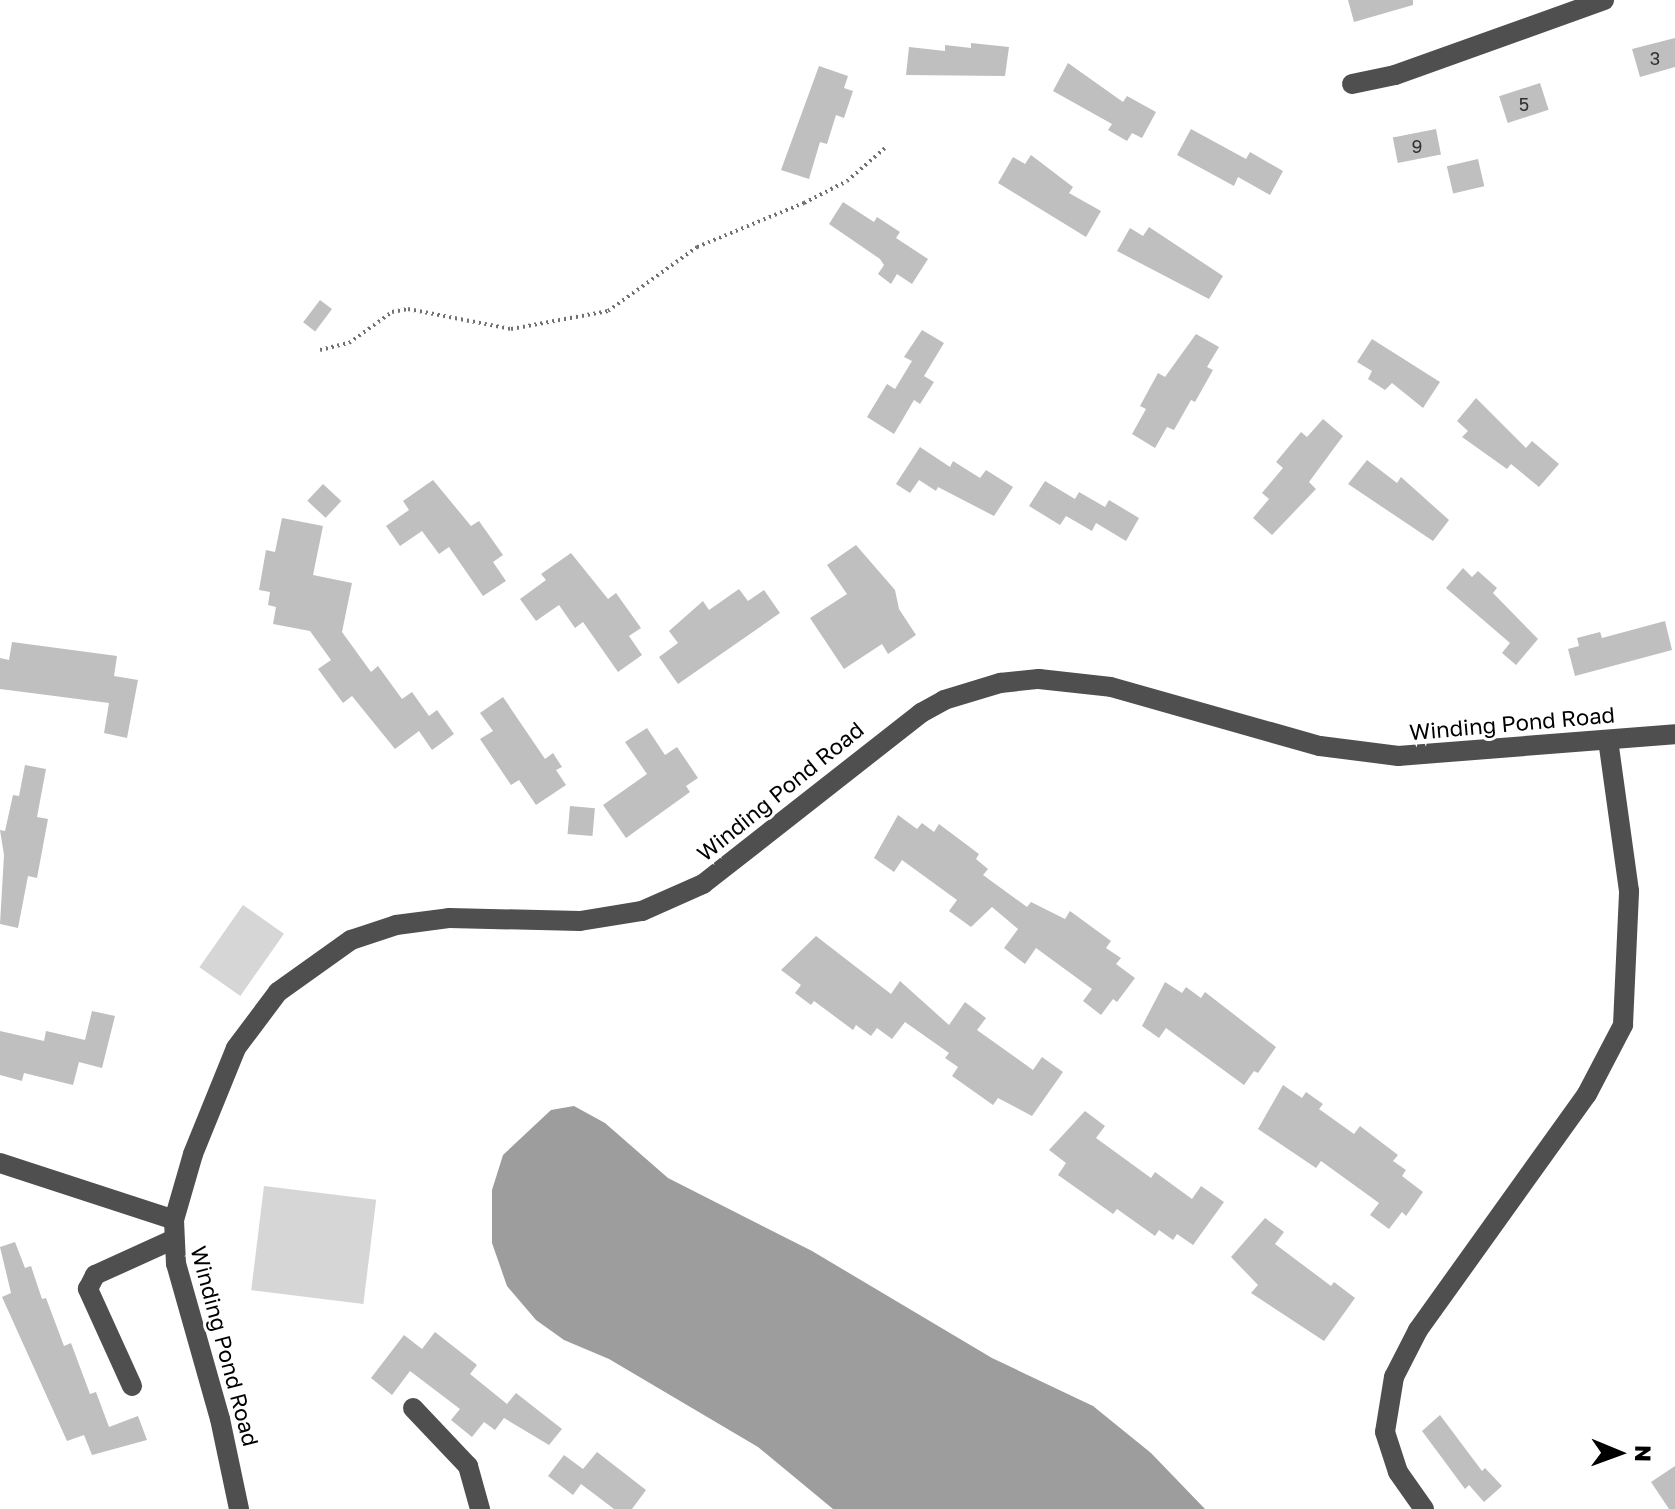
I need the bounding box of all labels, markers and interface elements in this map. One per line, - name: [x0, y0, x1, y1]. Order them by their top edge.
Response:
- house number: 3: [1650, 47, 1660, 69]
- house number: 5: [1519, 93, 1529, 115]
- house number: 9: [1412, 135, 1422, 157]
- street label: Winding Pond Road: [1408, 701, 1616, 745]
- street label: Winding Pond Road: [691, 716, 869, 866]
- street label: Winding Pond Road: [186, 1243, 264, 1449]
- north arrow: [1579, 1413, 1659, 1493]
- text: N: [1630, 1445, 1657, 1462]

